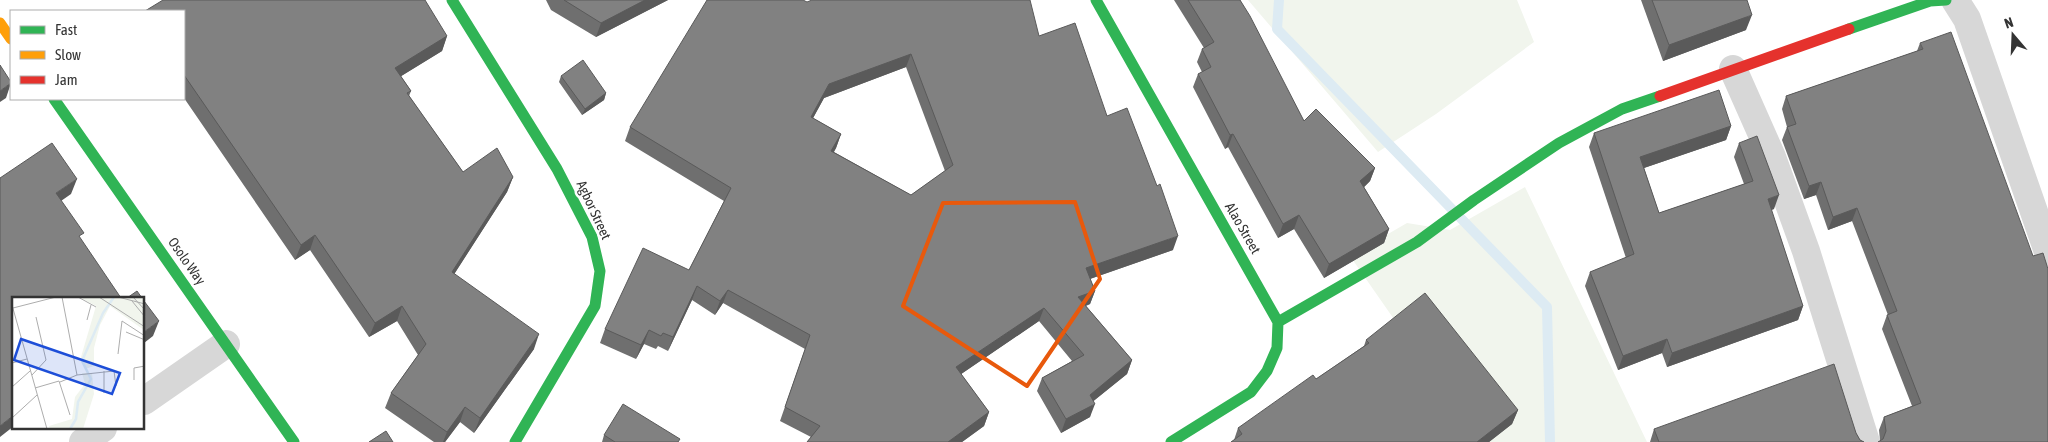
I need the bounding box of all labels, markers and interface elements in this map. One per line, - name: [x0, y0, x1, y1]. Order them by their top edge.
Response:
- legend: [10, 10, 185, 100]
- north arrow: [1988, 10, 2038, 60]
- text: N: [2002, 14, 2015, 32]
- text: Fast: [55, 21, 77, 38]
- text: Slow: [55, 46, 81, 63]
- text: Jam: [55, 71, 78, 88]
- street label: Agbor Street: [573, 178, 615, 242]
- street label: Alao Street: [1222, 200, 1264, 256]
- street label: Osolo Way: [165, 234, 209, 288]
- inset map: [12, 297, 145, 430]

